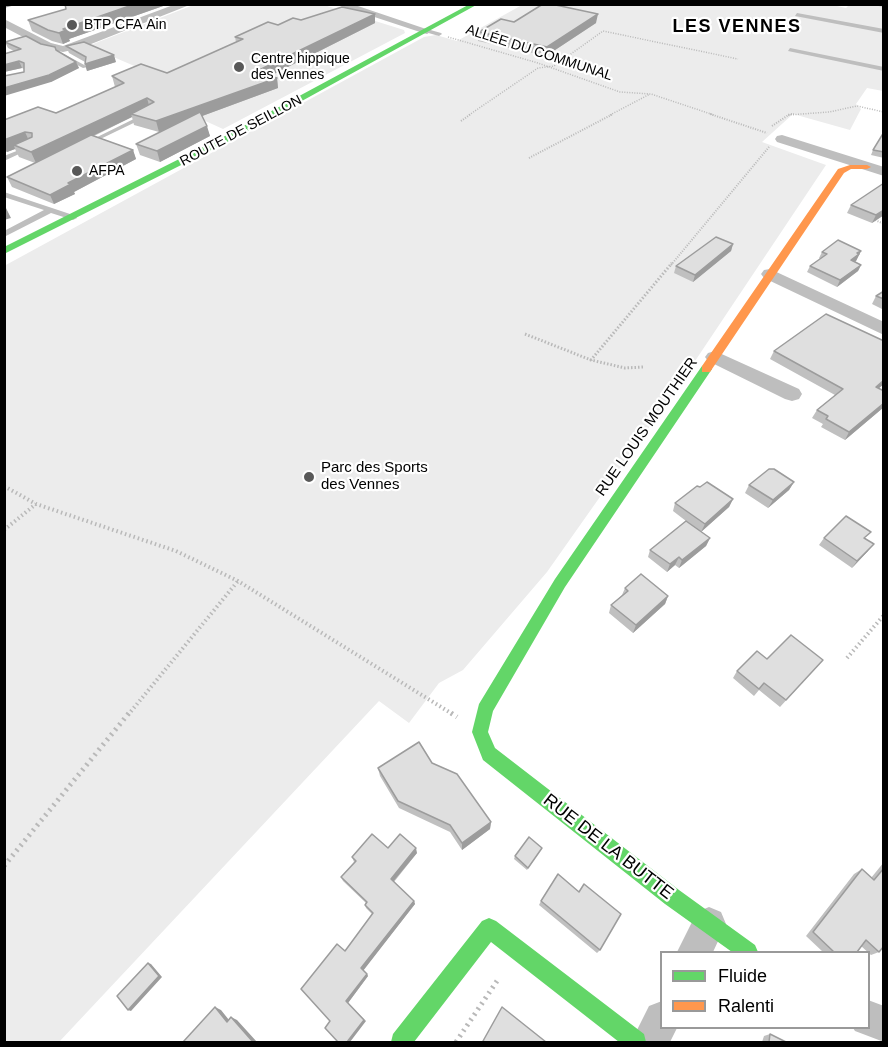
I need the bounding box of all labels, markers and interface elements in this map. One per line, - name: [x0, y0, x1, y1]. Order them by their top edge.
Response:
- district label: LES VENNES: [672, 16, 802, 38]
- place label: BTP CFA Ain: [84, 17, 166, 33]
- marker: BTP CFA Ain: [65, 18, 79, 32]
- street label: ALLÉE DU COMMUNAL: [464, 21, 614, 85]
- place label: Centre hippique des Vennes: [251, 51, 350, 84]
- marker: Centre hippique des Vennes: [232, 60, 246, 74]
- street label: ROUTE DE SEILLON: [177, 92, 305, 170]
- place label: AFPA: [89, 163, 125, 179]
- marker: AFPA: [70, 164, 84, 178]
- street label: RUE LOUIS MOUTHIER: [592, 354, 702, 500]
- place label: Parc des Sports des Vennes: [321, 459, 428, 494]
- marker: Parc des Sports des Vennes: [302, 470, 316, 484]
- street label: RUE DE LA BUTTE: [539, 790, 677, 904]
- legend: [660, 951, 870, 1029]
- text: Fluide: [718, 966, 767, 986]
- text: Ralenti: [718, 996, 774, 1016]

